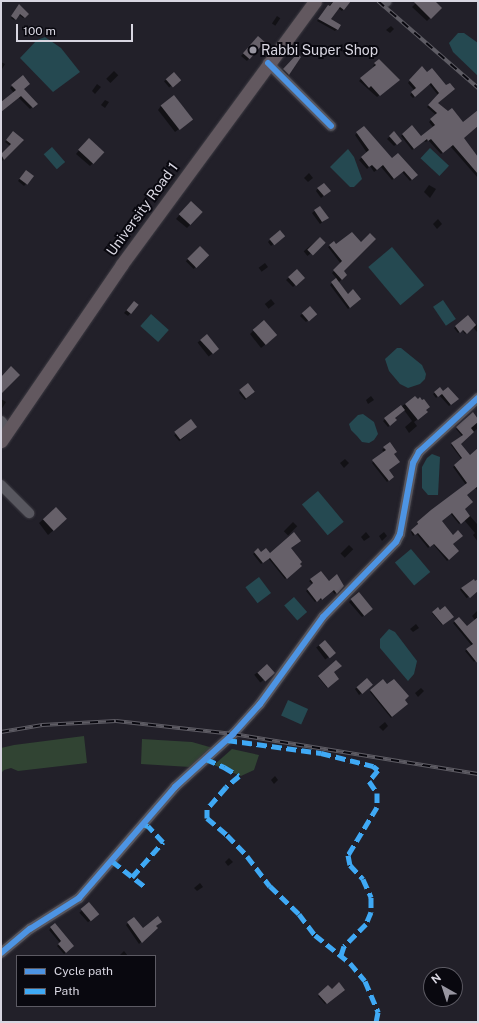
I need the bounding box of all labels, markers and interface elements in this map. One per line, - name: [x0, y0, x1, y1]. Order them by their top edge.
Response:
- scale bar: [18, 16, 135, 42]
- text: 100 m: [23, 24, 56, 38]
- place label: Rabbi Super Shop: [261, 42, 378, 58]
- marker: Rabbi Super Shop: [248, 45, 258, 55]
- street label: University Road 1: [103, 159, 181, 259]
- legend: [16, 955, 156, 1007]
- text: Cycle path: [54, 964, 113, 978]
- north arrow: [423, 967, 463, 1007]
- text: N: [429, 971, 443, 986]
- text: Path: [54, 984, 80, 998]

